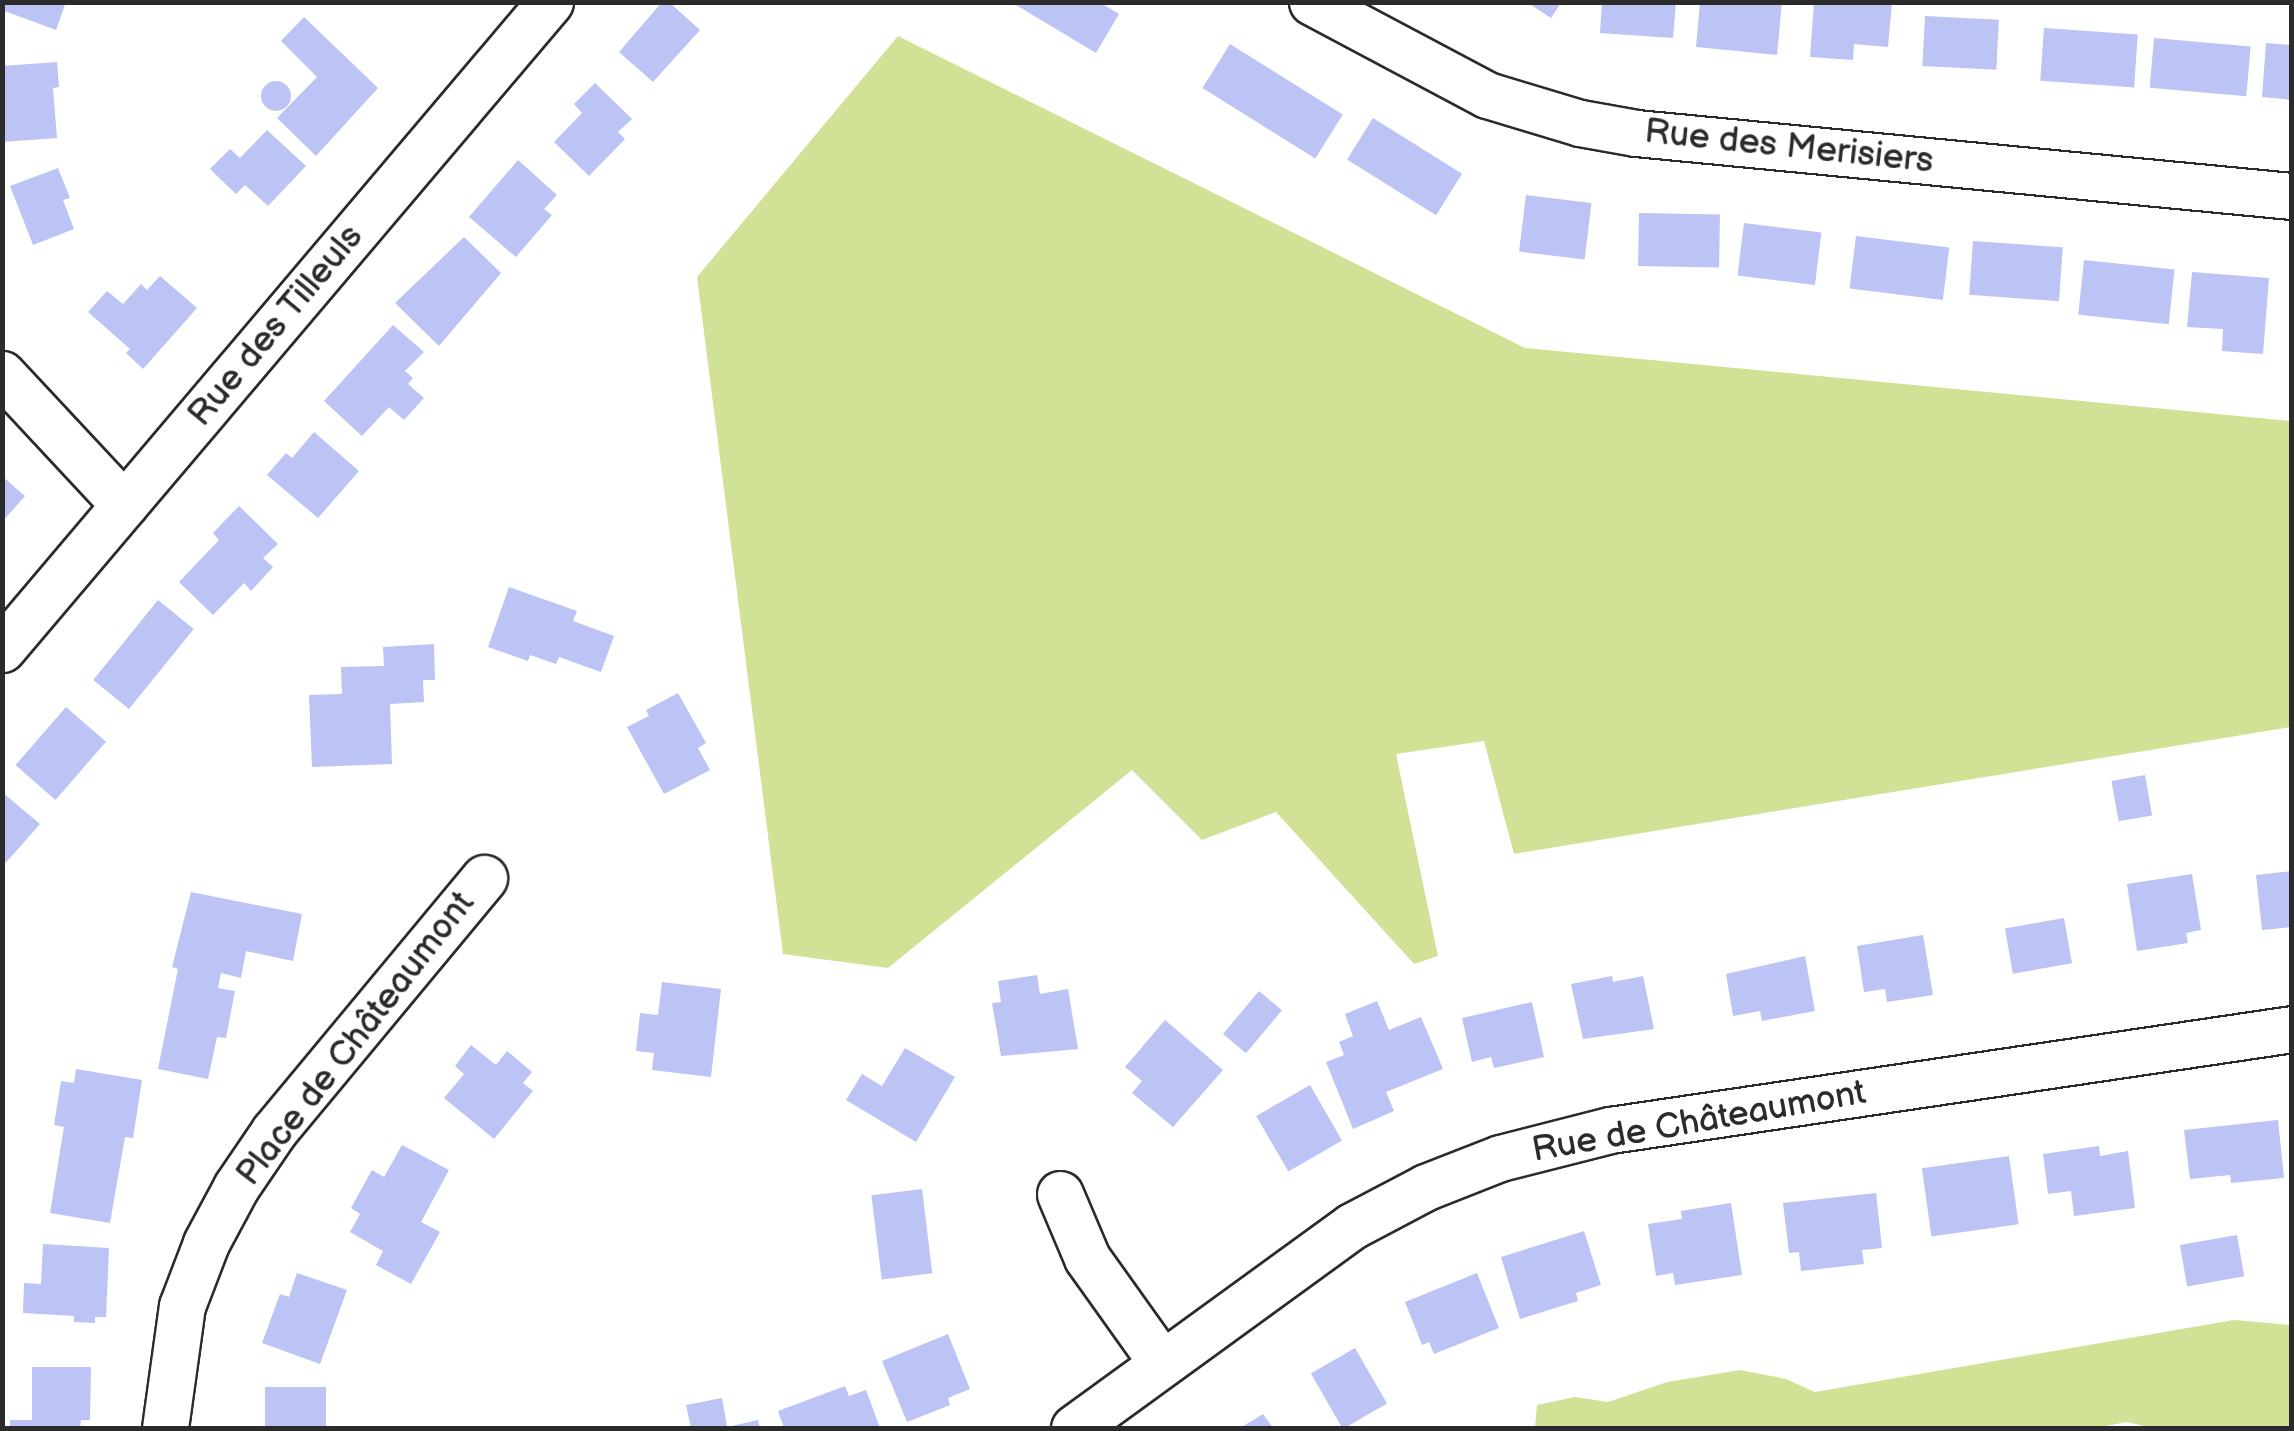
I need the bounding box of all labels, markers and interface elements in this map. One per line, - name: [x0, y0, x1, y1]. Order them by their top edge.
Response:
- street label: Rue des Merisiers: [1643, 111, 1935, 183]
- street label: Rue des Tilleuls: [179, 216, 373, 436]
- street label: Place de Châteaumont: [228, 884, 484, 1194]
- street label: Rue de Châteaumont: [1529, 1072, 1869, 1172]

